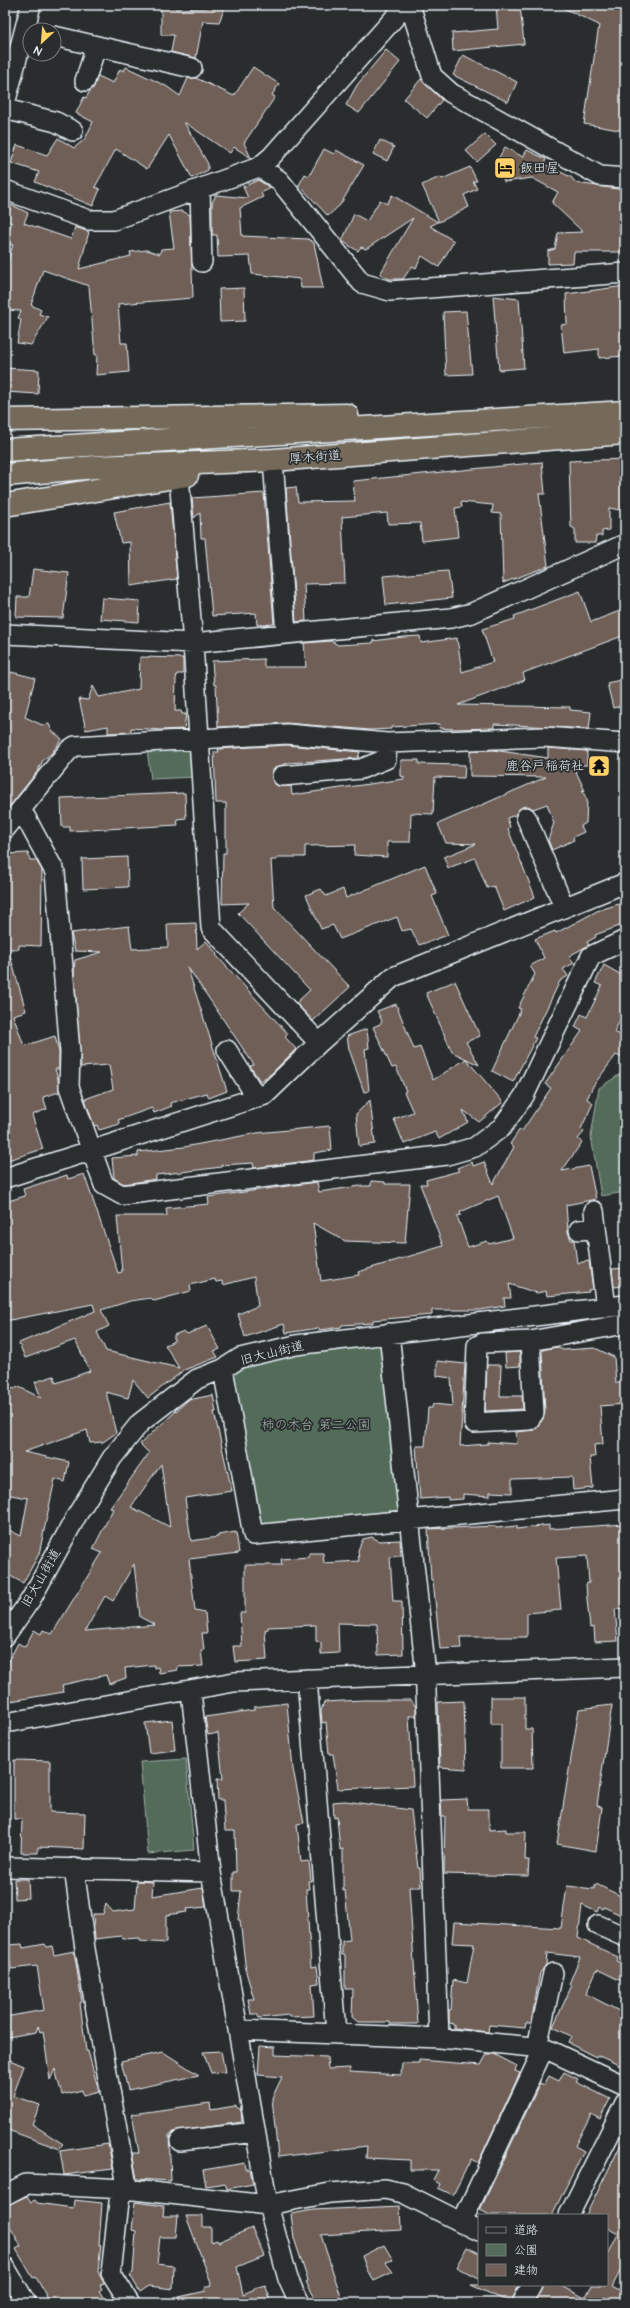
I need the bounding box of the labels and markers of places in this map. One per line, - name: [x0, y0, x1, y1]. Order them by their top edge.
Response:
- hotel icon: 飯田屋: [492, 155, 518, 181]
- place label: 飯田屋: [520, 159, 559, 177]
- temple icon: 鹿谷戸稲荷社: [586, 753, 612, 779]
- place label: 鹿谷戸稲荷社: [506, 757, 584, 775]

